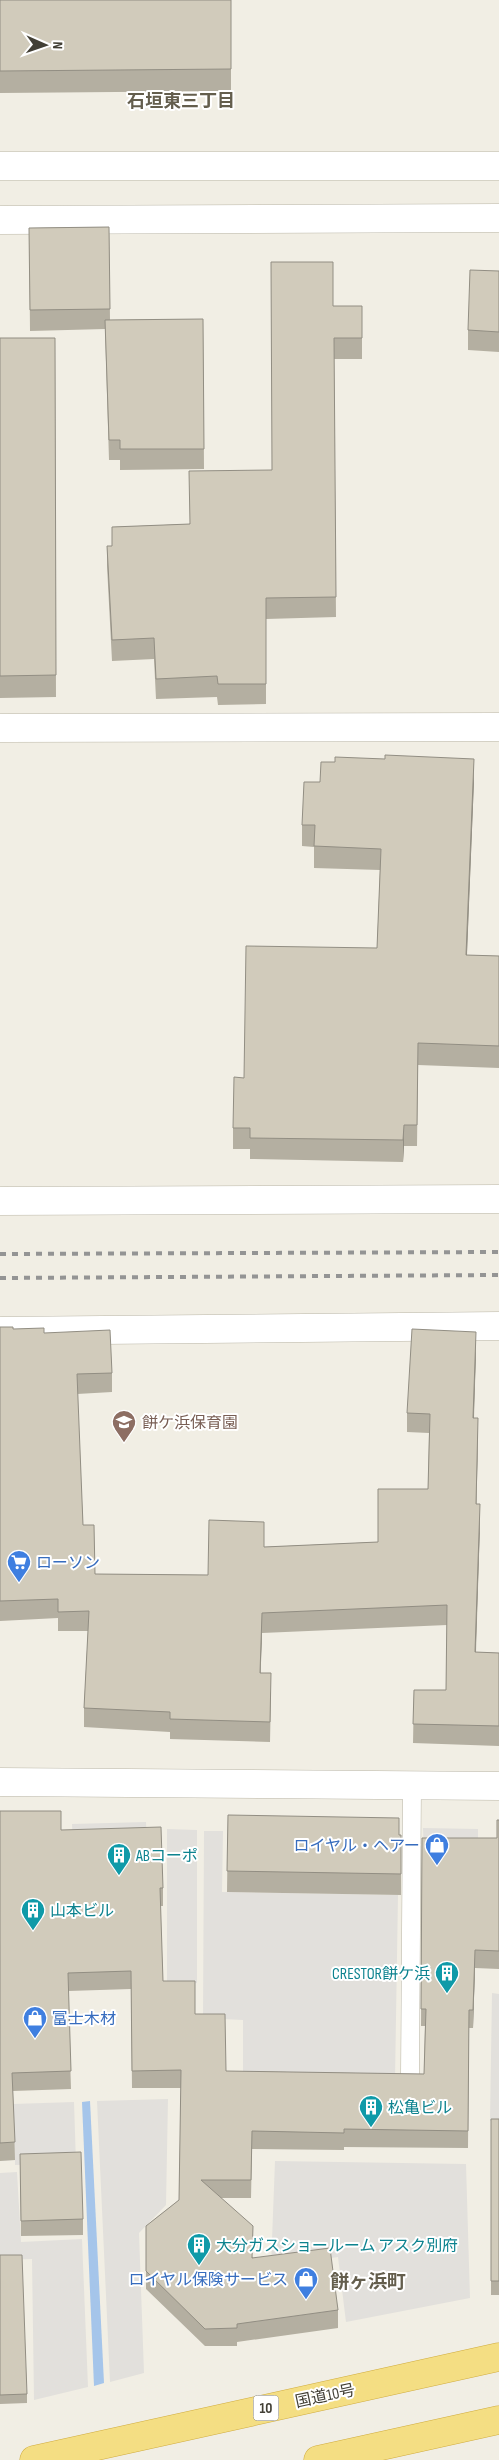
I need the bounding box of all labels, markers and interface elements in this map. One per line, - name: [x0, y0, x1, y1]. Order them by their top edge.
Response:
- north arrow: [20, 20, 70, 70]
- text: N: [49, 41, 66, 49]
- district label: 石垣東三丁目: [127, 91, 235, 112]
- school or university icon: 餅ケ浜保育園: [111, 1409, 137, 1443]
- place label: 餅ケ浜保育園: [142, 1414, 238, 1433]
- supermarket icon: ローソン: [6, 1549, 32, 1583]
- place label: ローソン: [36, 1554, 100, 1573]
- shop icon: ロイヤル・ヘアー: [424, 1832, 450, 1866]
- place label: ロイヤル・ヘアー: [293, 1837, 420, 1856]
- building icon: ABコーポ: [106, 1842, 132, 1876]
- place label: ABコーポ: [135, 1847, 198, 1866]
- building icon: 山本ビル: [20, 1897, 46, 1931]
- place label: 山本ビル: [50, 1902, 114, 1921]
- building icon: CRESTOR餅ケ浜: [434, 1960, 460, 1994]
- place label: CRESTOR餅ケ浜: [332, 1965, 430, 1984]
- shop icon: 富士木材: [22, 2005, 48, 2039]
- place label: 富士木材: [52, 2010, 116, 2029]
- building icon: 松亀ビル: [358, 2094, 384, 2128]
- place label: 松亀ビル: [388, 2099, 452, 2118]
- building icon: 大分ガスショールーム アスク別府: [186, 2232, 212, 2266]
- place label: 大分ガスショールーム アスク別府: [216, 2237, 458, 2256]
- shop icon: ロイヤル保険サービス: [293, 2266, 319, 2300]
- place label: ロイヤル保険サービス: [128, 2271, 288, 2290]
- district label: 餅ヶ浜町: [330, 2271, 406, 2294]
- street label: 国道10号: [294, 2381, 357, 2412]
- road number: 10: [254, 2396, 278, 2420]

